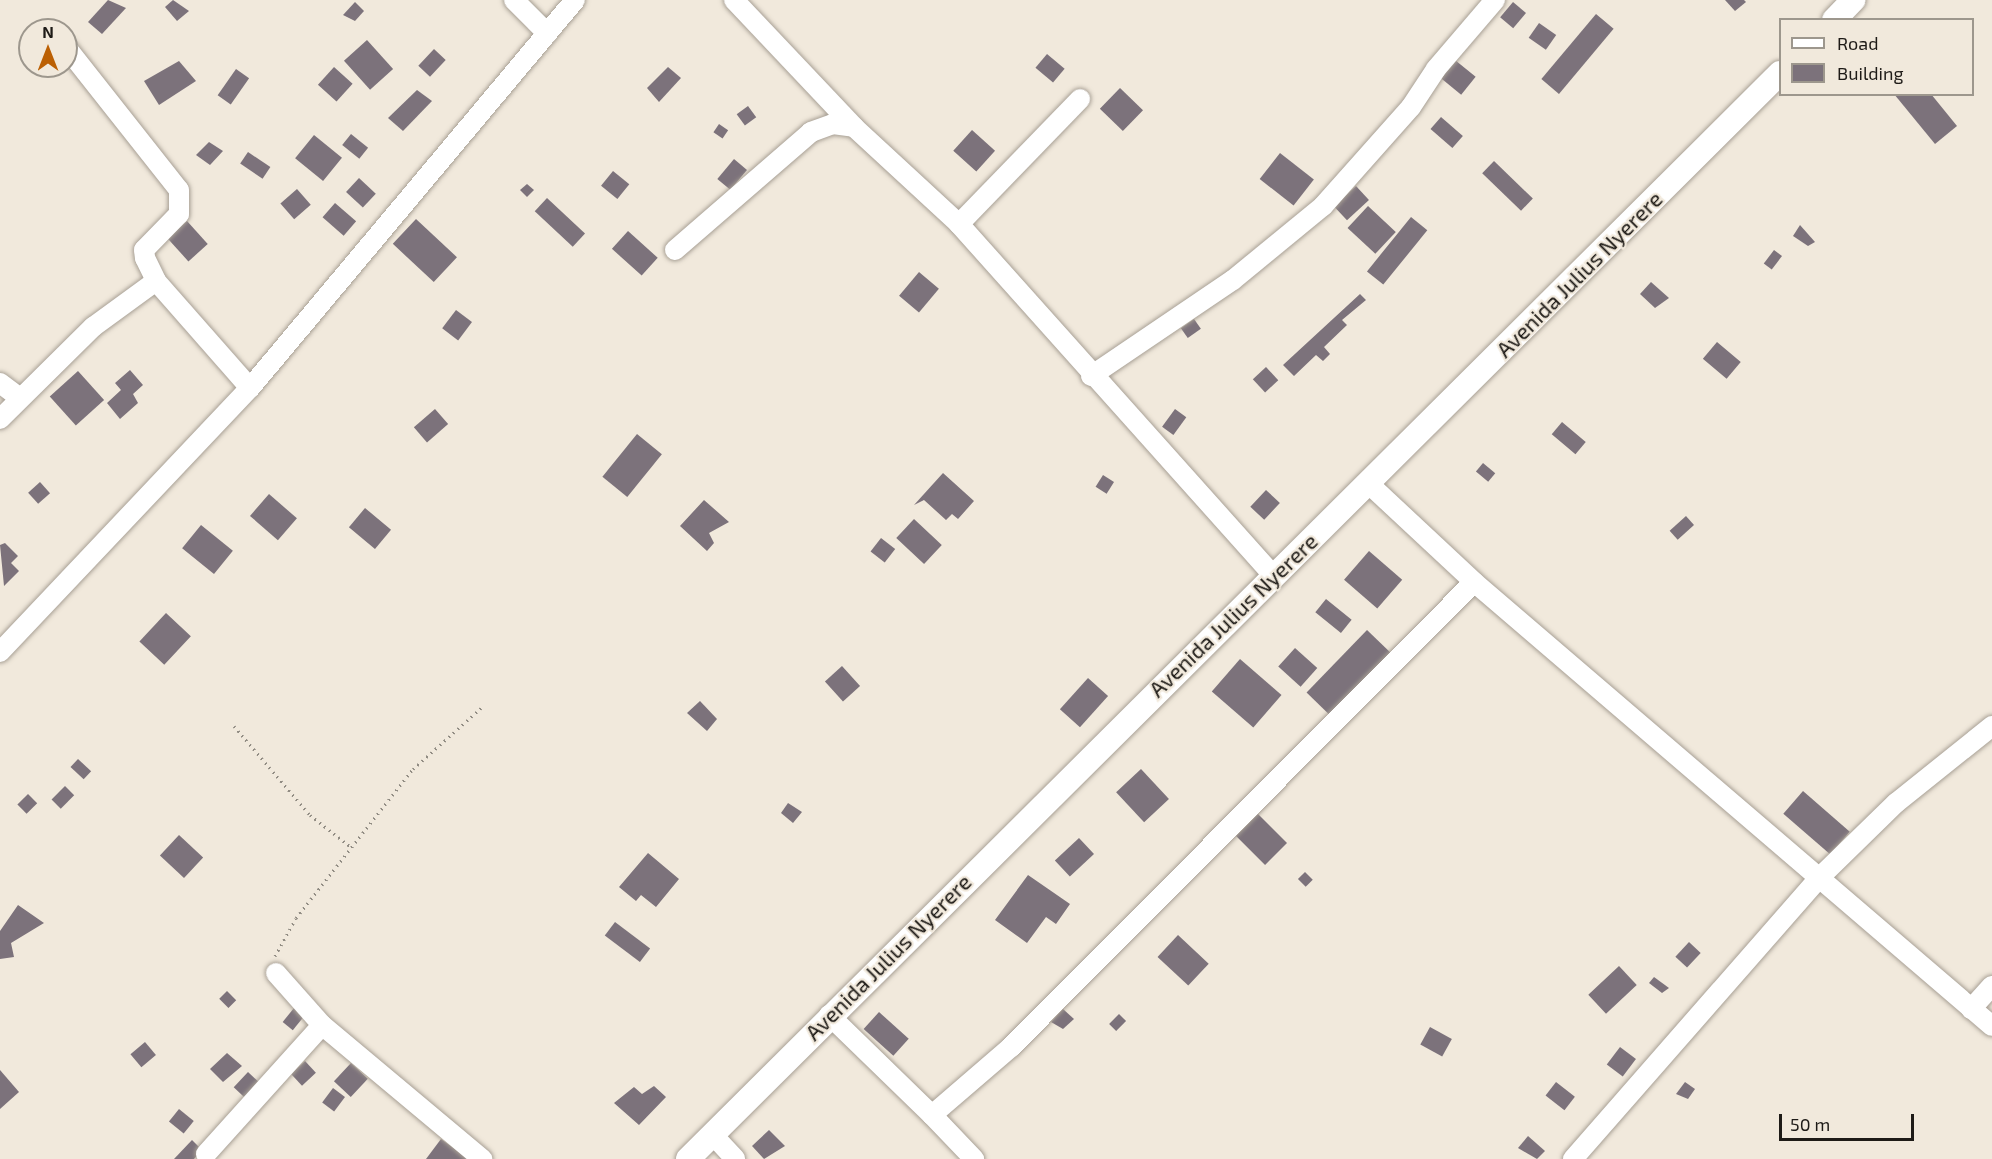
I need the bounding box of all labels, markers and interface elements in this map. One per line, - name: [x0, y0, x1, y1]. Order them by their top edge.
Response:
- north arrow: [18, 18, 78, 78]
- legend: [1779, 18, 1974, 96]
- text: N: [42, 22, 54, 41]
- text: Road: [1837, 32, 1878, 54]
- text: Building: [1837, 62, 1904, 84]
- street label: Avenida Julius Nyerere: [1490, 185, 1668, 363]
- street label: Avenida Julius Nyerere: [1143, 528, 1323, 702]
- street label: Avenida Julius Nyerere: [799, 868, 977, 1046]
- scale bar: [1782, 1102, 1917, 1140]
- text: 50 m: [1790, 1113, 1830, 1135]

